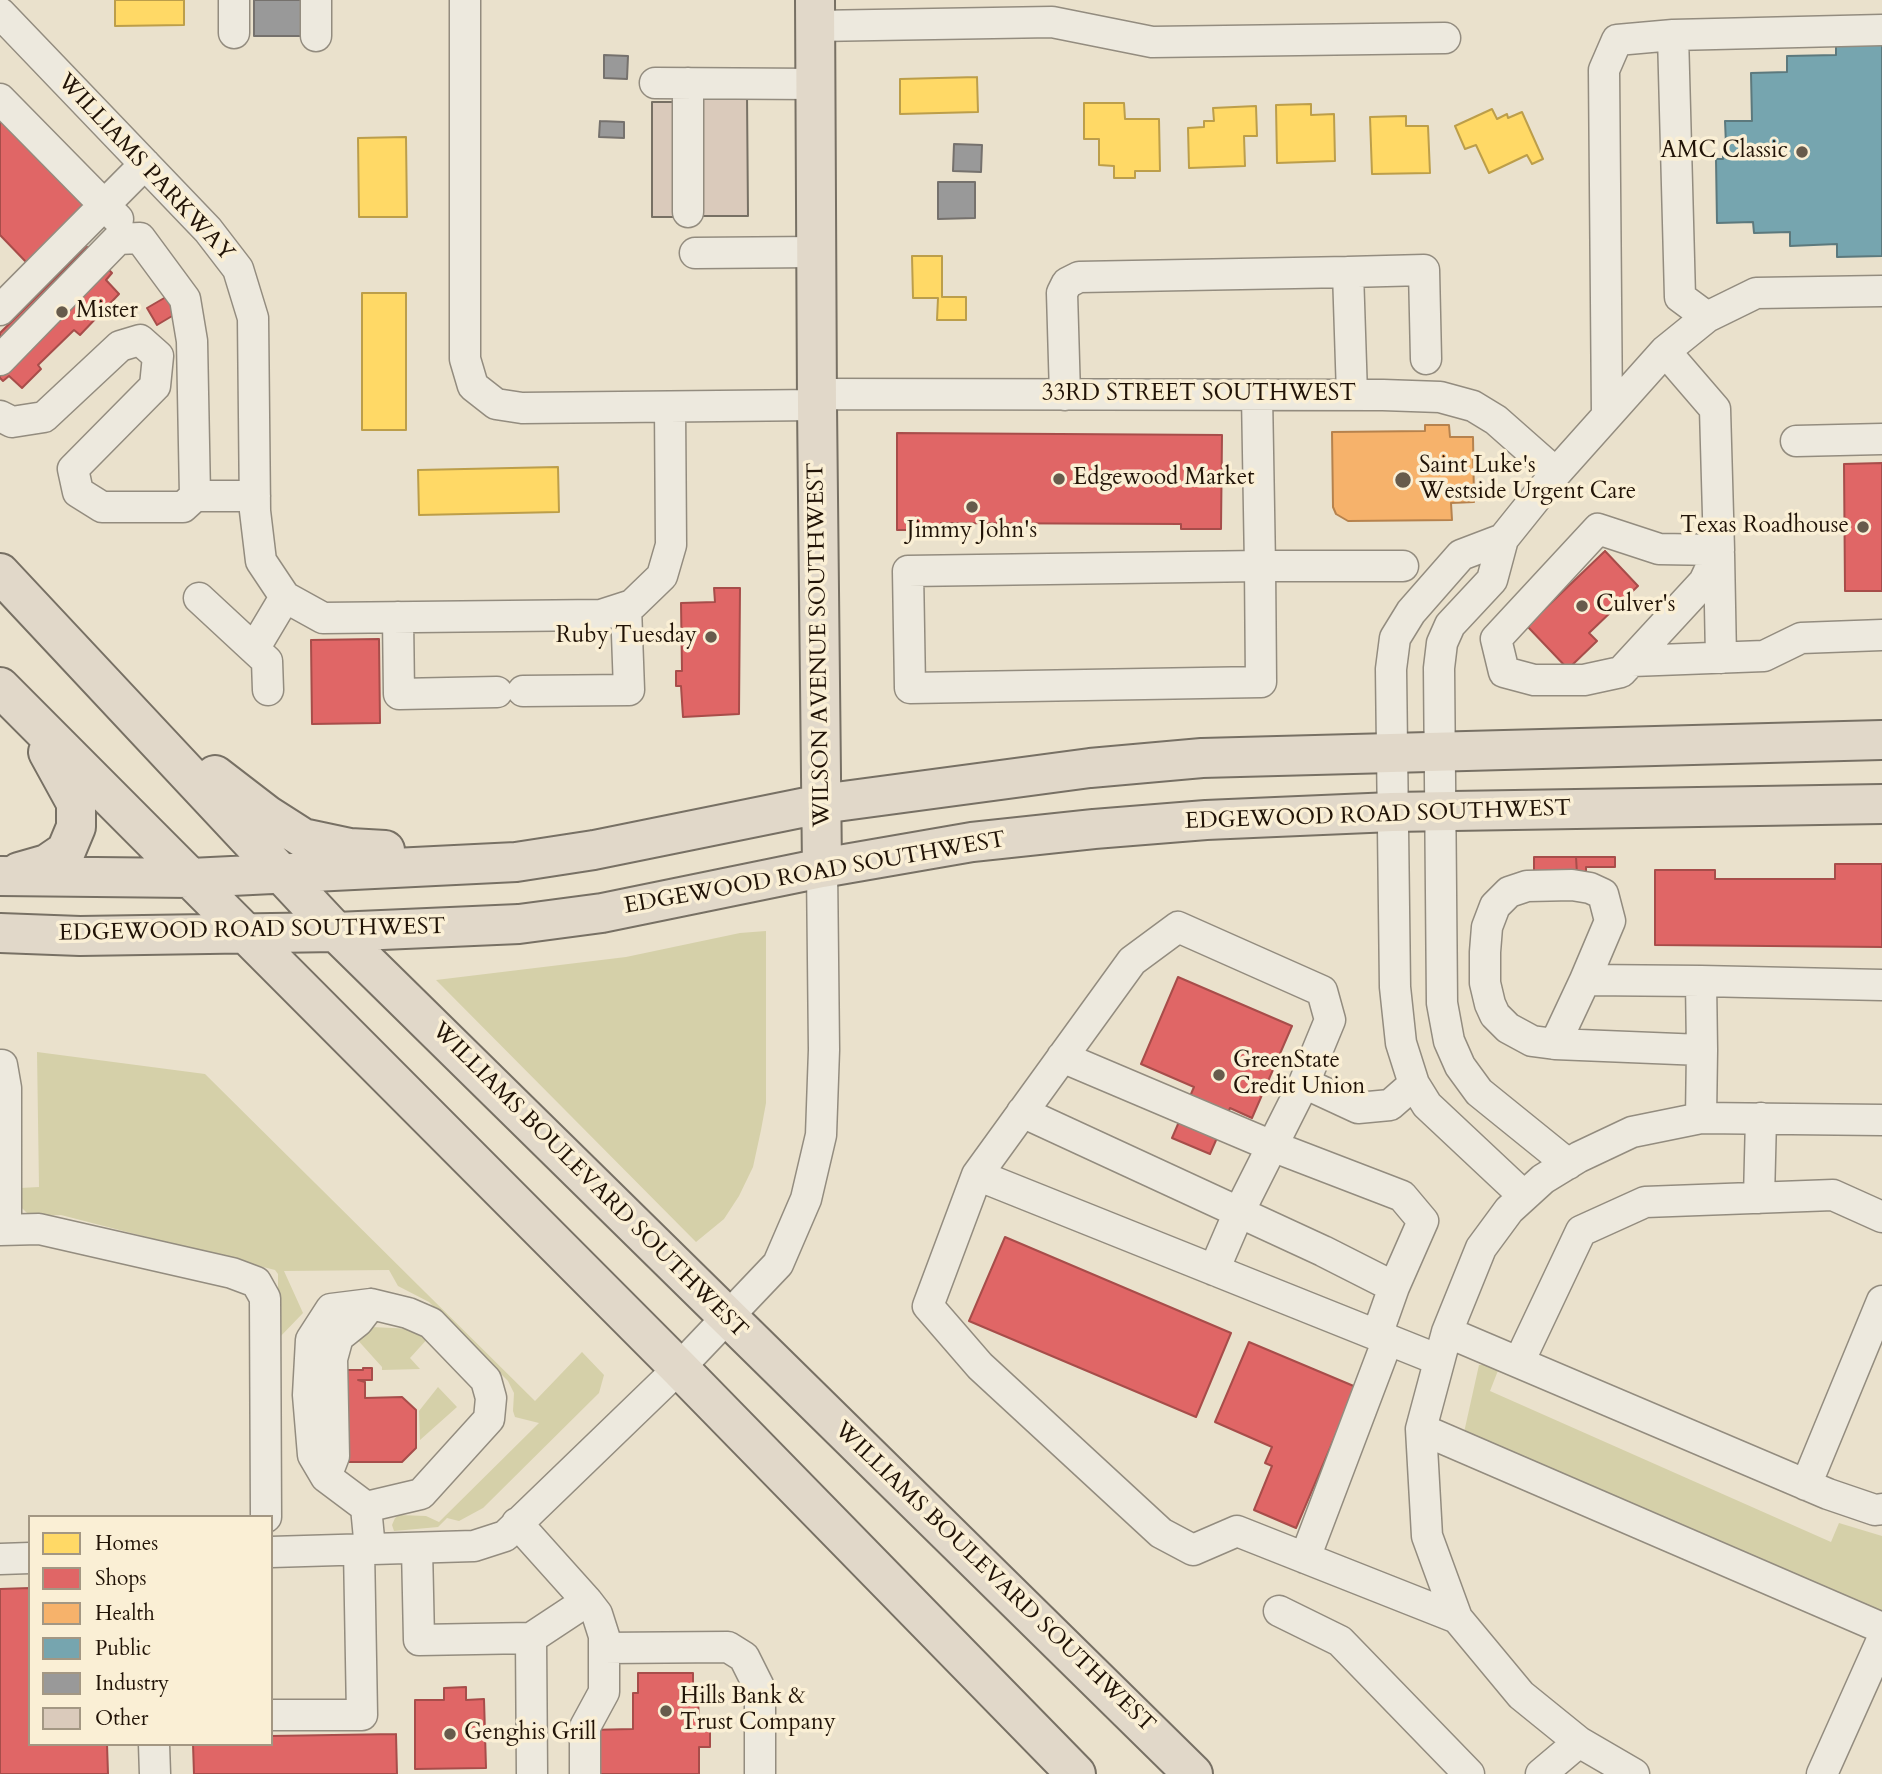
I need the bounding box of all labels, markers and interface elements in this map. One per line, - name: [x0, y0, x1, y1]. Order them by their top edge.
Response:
- street label: WILLIAMS PARKWAY: [51, 68, 239, 268]
- place label: AMC Classic: [1660, 138, 1788, 166]
- marker: AMC Classic: [1794, 144, 1810, 160]
- place label: Mister: [76, 298, 138, 326]
- marker: Mister: [54, 304, 70, 320]
- street label: 33RD STREET SOUTHWEST: [1042, 381, 1356, 409]
- place label: Saint Luke's Westside Urgent Care: [1419, 453, 1636, 507]
- street label: WILSON AVENUE SOUTHWEST: [803, 462, 837, 828]
- place label: Edgewood Market: [1073, 465, 1255, 493]
- marker: Saint Luke's Westside Urgent Care: [1393, 470, 1413, 490]
- marker: Edgewood Market: [1051, 471, 1067, 487]
- marker: Jimmy John's: [964, 499, 980, 515]
- place label: Texas Roadhouse: [1680, 513, 1849, 541]
- place label: Jimmy John's: [907, 518, 1037, 546]
- marker: Texas Roadhouse: [1855, 519, 1871, 535]
- place label: Culver's: [1596, 592, 1675, 620]
- marker: Culver's: [1574, 598, 1590, 614]
- place label: Ruby Tuesday: [556, 623, 697, 651]
- marker: Ruby Tuesday: [703, 629, 719, 645]
- street label: EDGEWOOD ROAD SOUTHWEST: [1184, 795, 1572, 837]
- street label: EDGEWOOD ROAD SOUTHWEST: [622, 827, 1008, 921]
- street label: EDGEWOOD ROAD SOUTHWEST: [58, 914, 446, 948]
- street label: WILLIAMS BOULEVARD SOUTHWEST: [425, 1017, 753, 1345]
- place label: GreenState Credit Union: [1233, 1048, 1365, 1102]
- marker: GreenState Credit Union: [1211, 1067, 1227, 1083]
- street label: WILLIAMS BOULEVARD SOUTHWEST: [828, 1417, 1160, 1739]
- legend: [28, 1515, 273, 1746]
- text: Homes: [95, 1529, 158, 1558]
- text: Shops: [95, 1564, 147, 1593]
- text: Health: [95, 1599, 155, 1628]
- text: Public: [95, 1634, 151, 1663]
- text: Industry: [95, 1669, 169, 1698]
- place label: Hills Bank & Trust Company: [680, 1684, 836, 1738]
- marker: Hills Bank & Trust Company: [658, 1703, 674, 1719]
- text: Other: [95, 1704, 149, 1733]
- place label: Genghis Grill: [464, 1720, 596, 1748]
- marker: Genghis Grill: [442, 1726, 458, 1742]

